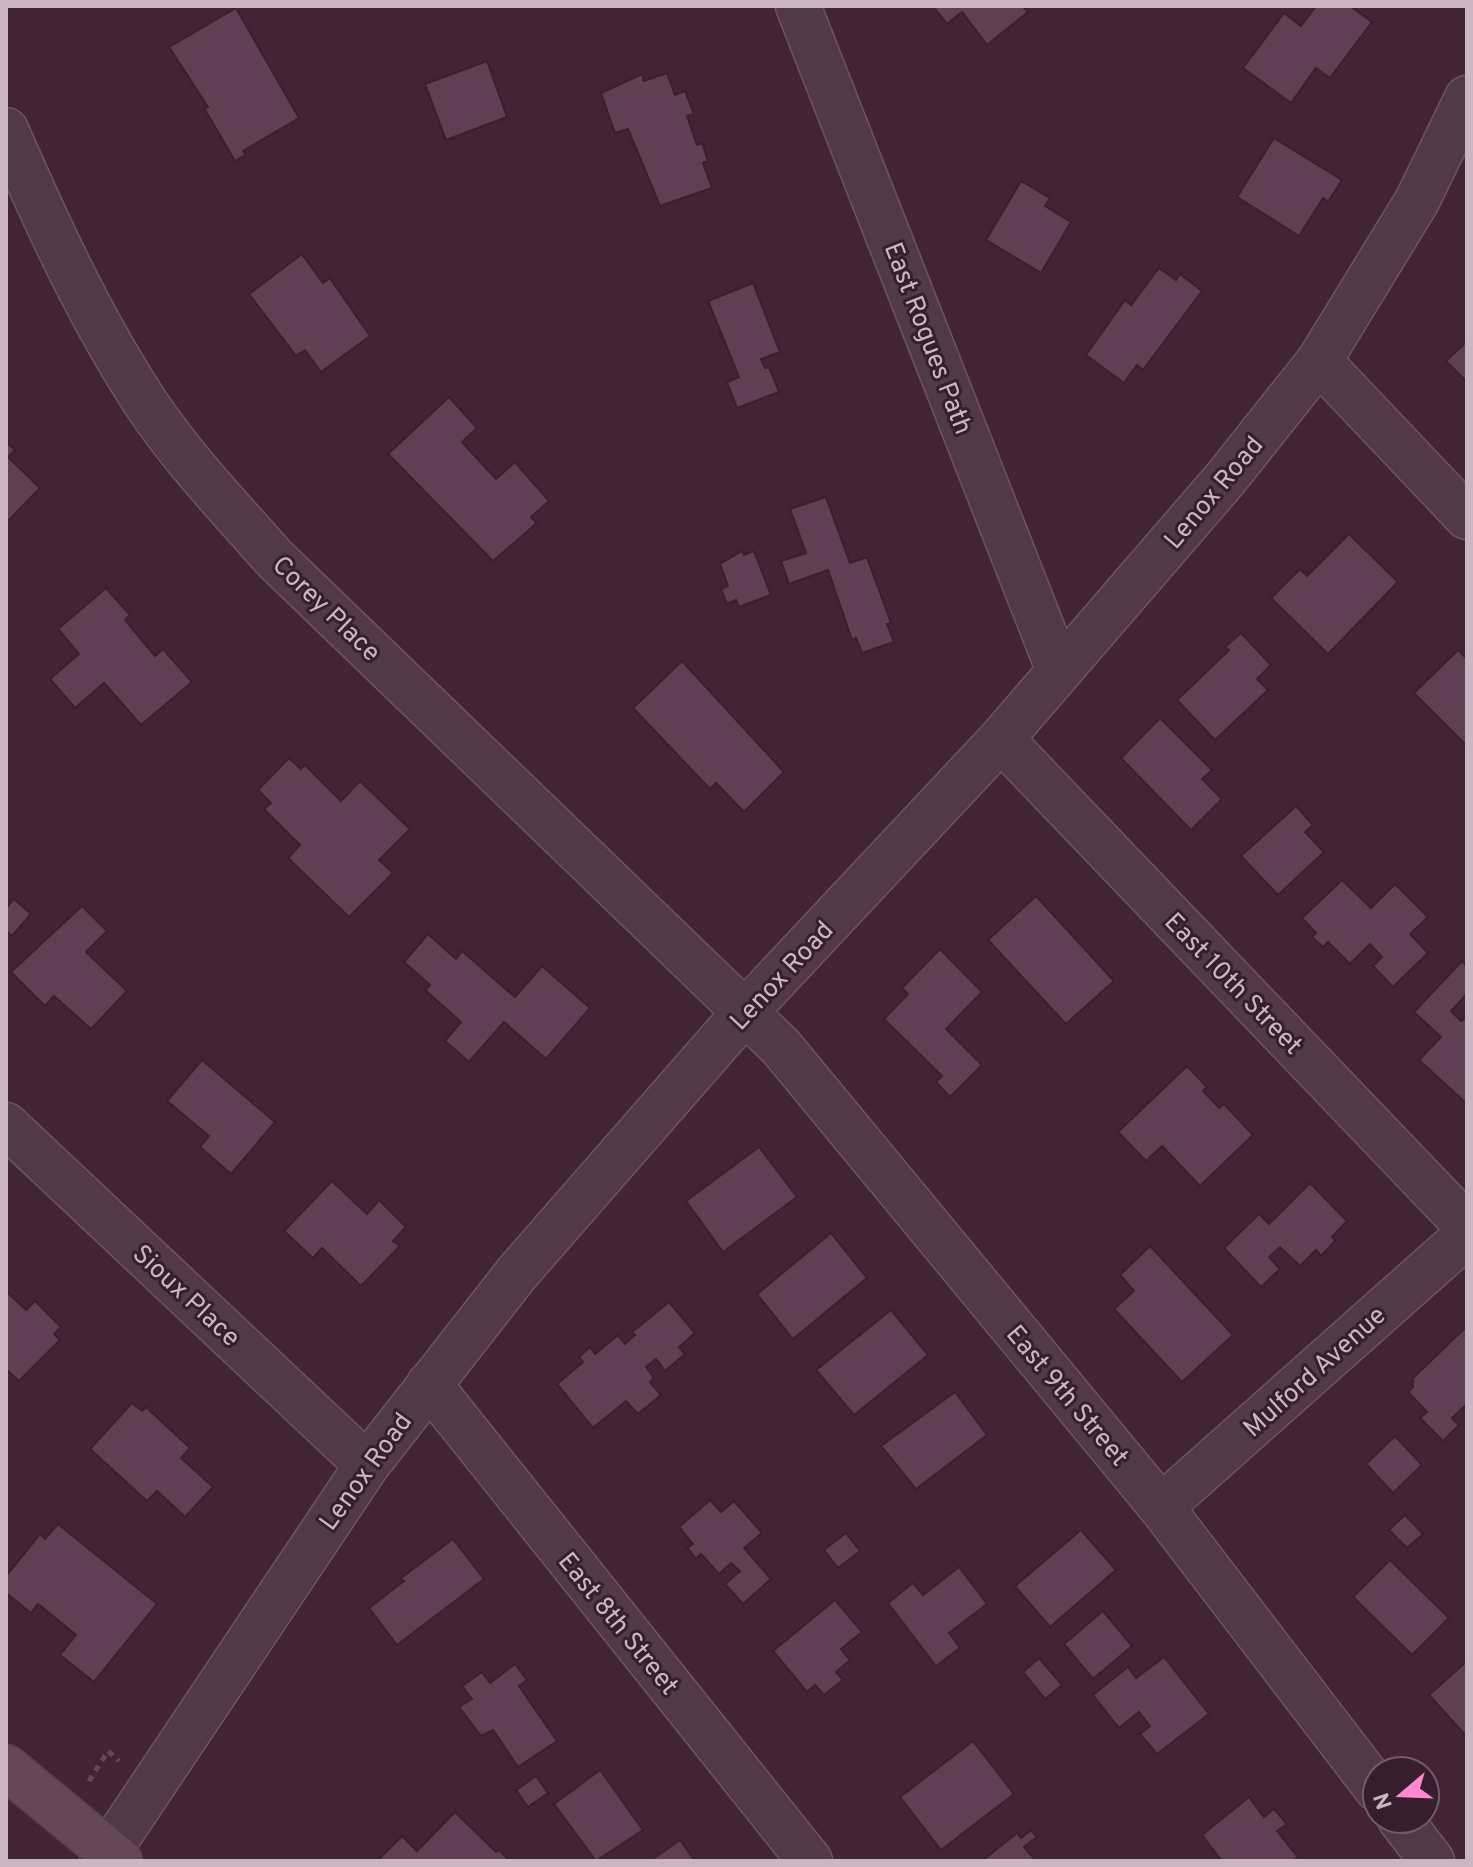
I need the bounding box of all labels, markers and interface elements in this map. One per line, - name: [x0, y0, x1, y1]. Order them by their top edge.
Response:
- street label: East Rogues Path: [875, 238, 978, 439]
- street label: Lenox Road: [1158, 430, 1272, 557]
- street label: Corey Place: [264, 550, 387, 670]
- street label: East 10th Street: [1156, 907, 1308, 1063]
- street label: Lenox Road: [724, 915, 842, 1038]
- street label: Sioux Place: [124, 1239, 246, 1355]
- street label: Mulford Avenue: [1237, 1300, 1394, 1446]
- street label: East 9th Street: [997, 1319, 1135, 1474]
- street label: Lenox Road: [313, 1407, 421, 1538]
- street label: East 8th Street: [549, 1547, 685, 1703]
- north arrow: [1361, 1755, 1441, 1835]
- text: N: [1369, 1789, 1400, 1813]

